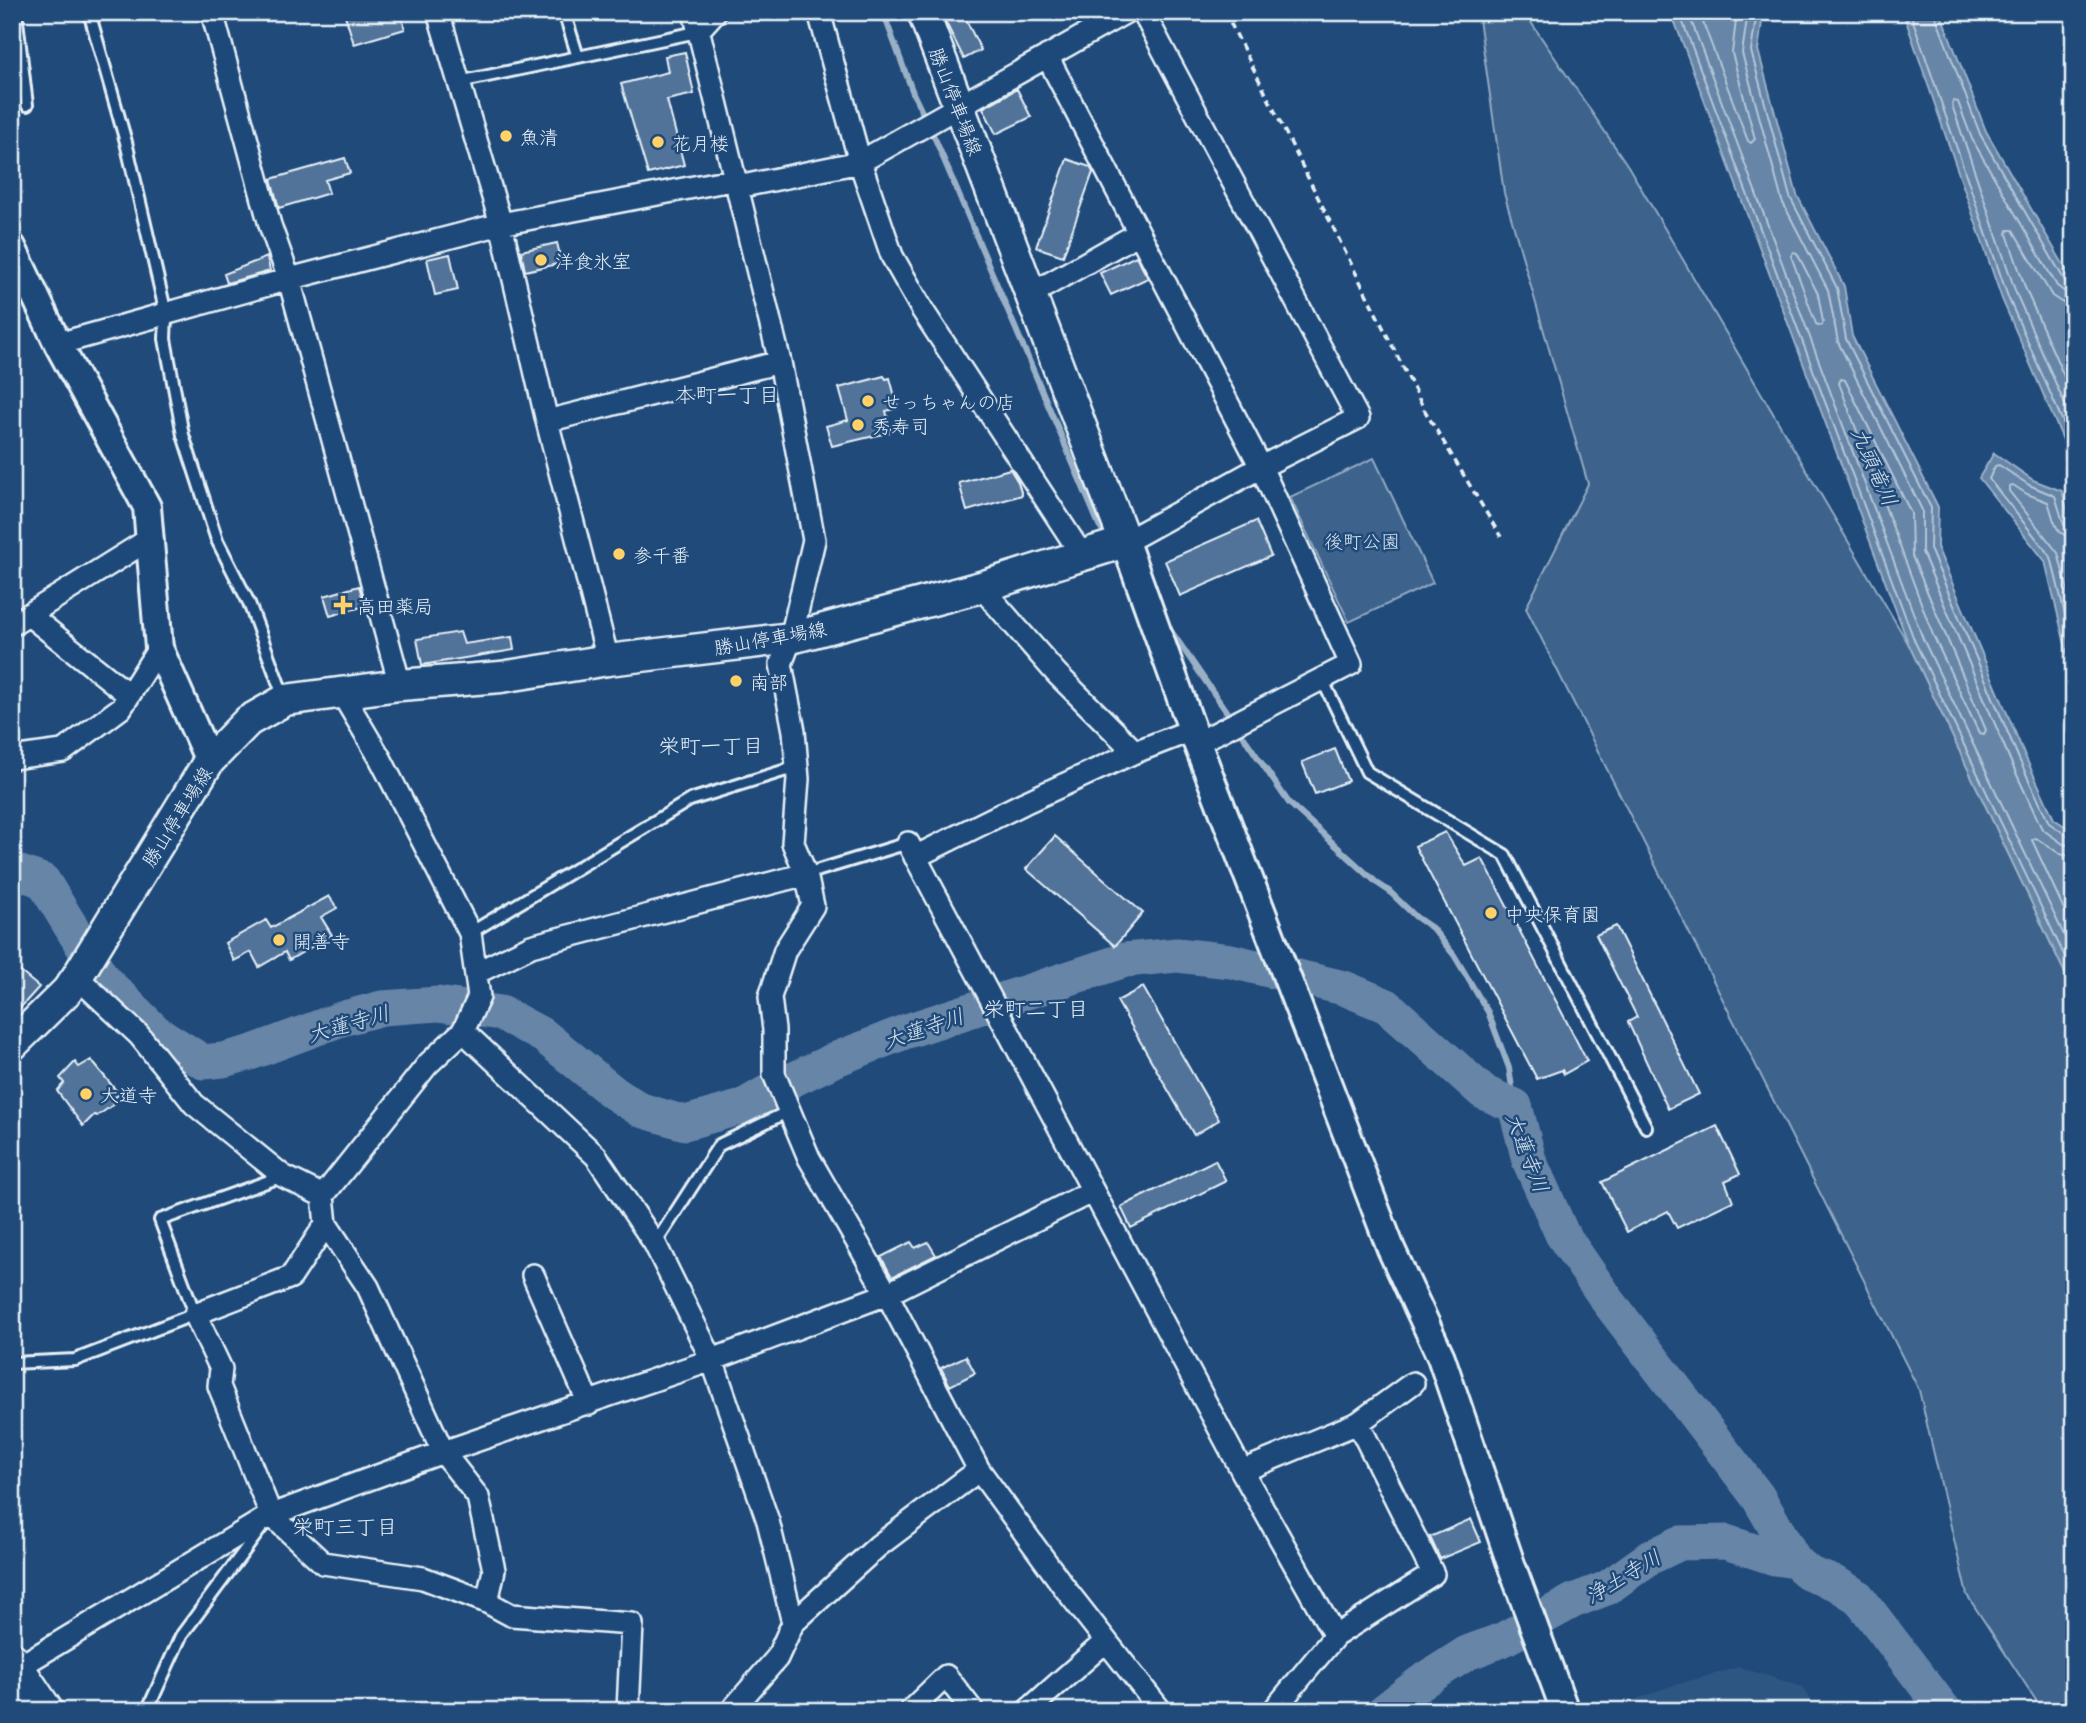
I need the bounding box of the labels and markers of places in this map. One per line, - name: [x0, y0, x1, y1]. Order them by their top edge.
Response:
- place label: 魚清: [520, 122, 558, 150]
- marker: 魚清: [498, 128, 514, 144]
- place label: 花月楼: [672, 128, 729, 156]
- marker: 花月楼: [650, 134, 666, 150]
- place label: 洋食氷室: [555, 246, 631, 274]
- marker: 洋食氷室: [533, 252, 549, 268]
- place label: せっちゃんの店: [882, 387, 1015, 415]
- marker: せっちゃんの店: [860, 393, 876, 409]
- place label: 秀寿司: [872, 411, 929, 439]
- marker: 秀寿司: [850, 417, 866, 433]
- place label: 参千番: [633, 540, 690, 568]
- marker: 参千番: [611, 546, 627, 562]
- place label: 高田薬局: [357, 591, 433, 619]
- marker: 高田薬局: [335, 597, 351, 613]
- place label: 南部: [750, 667, 788, 695]
- marker: 南部: [728, 673, 744, 689]
- place label: 中央保育園: [1505, 899, 1600, 927]
- marker: 中央保育園: [1483, 905, 1499, 921]
- place label: 開善寺: [293, 926, 350, 954]
- marker: 開善寺: [271, 932, 287, 948]
- place label: 大道寺: [100, 1080, 157, 1108]
- marker: 大道寺: [78, 1086, 94, 1102]

